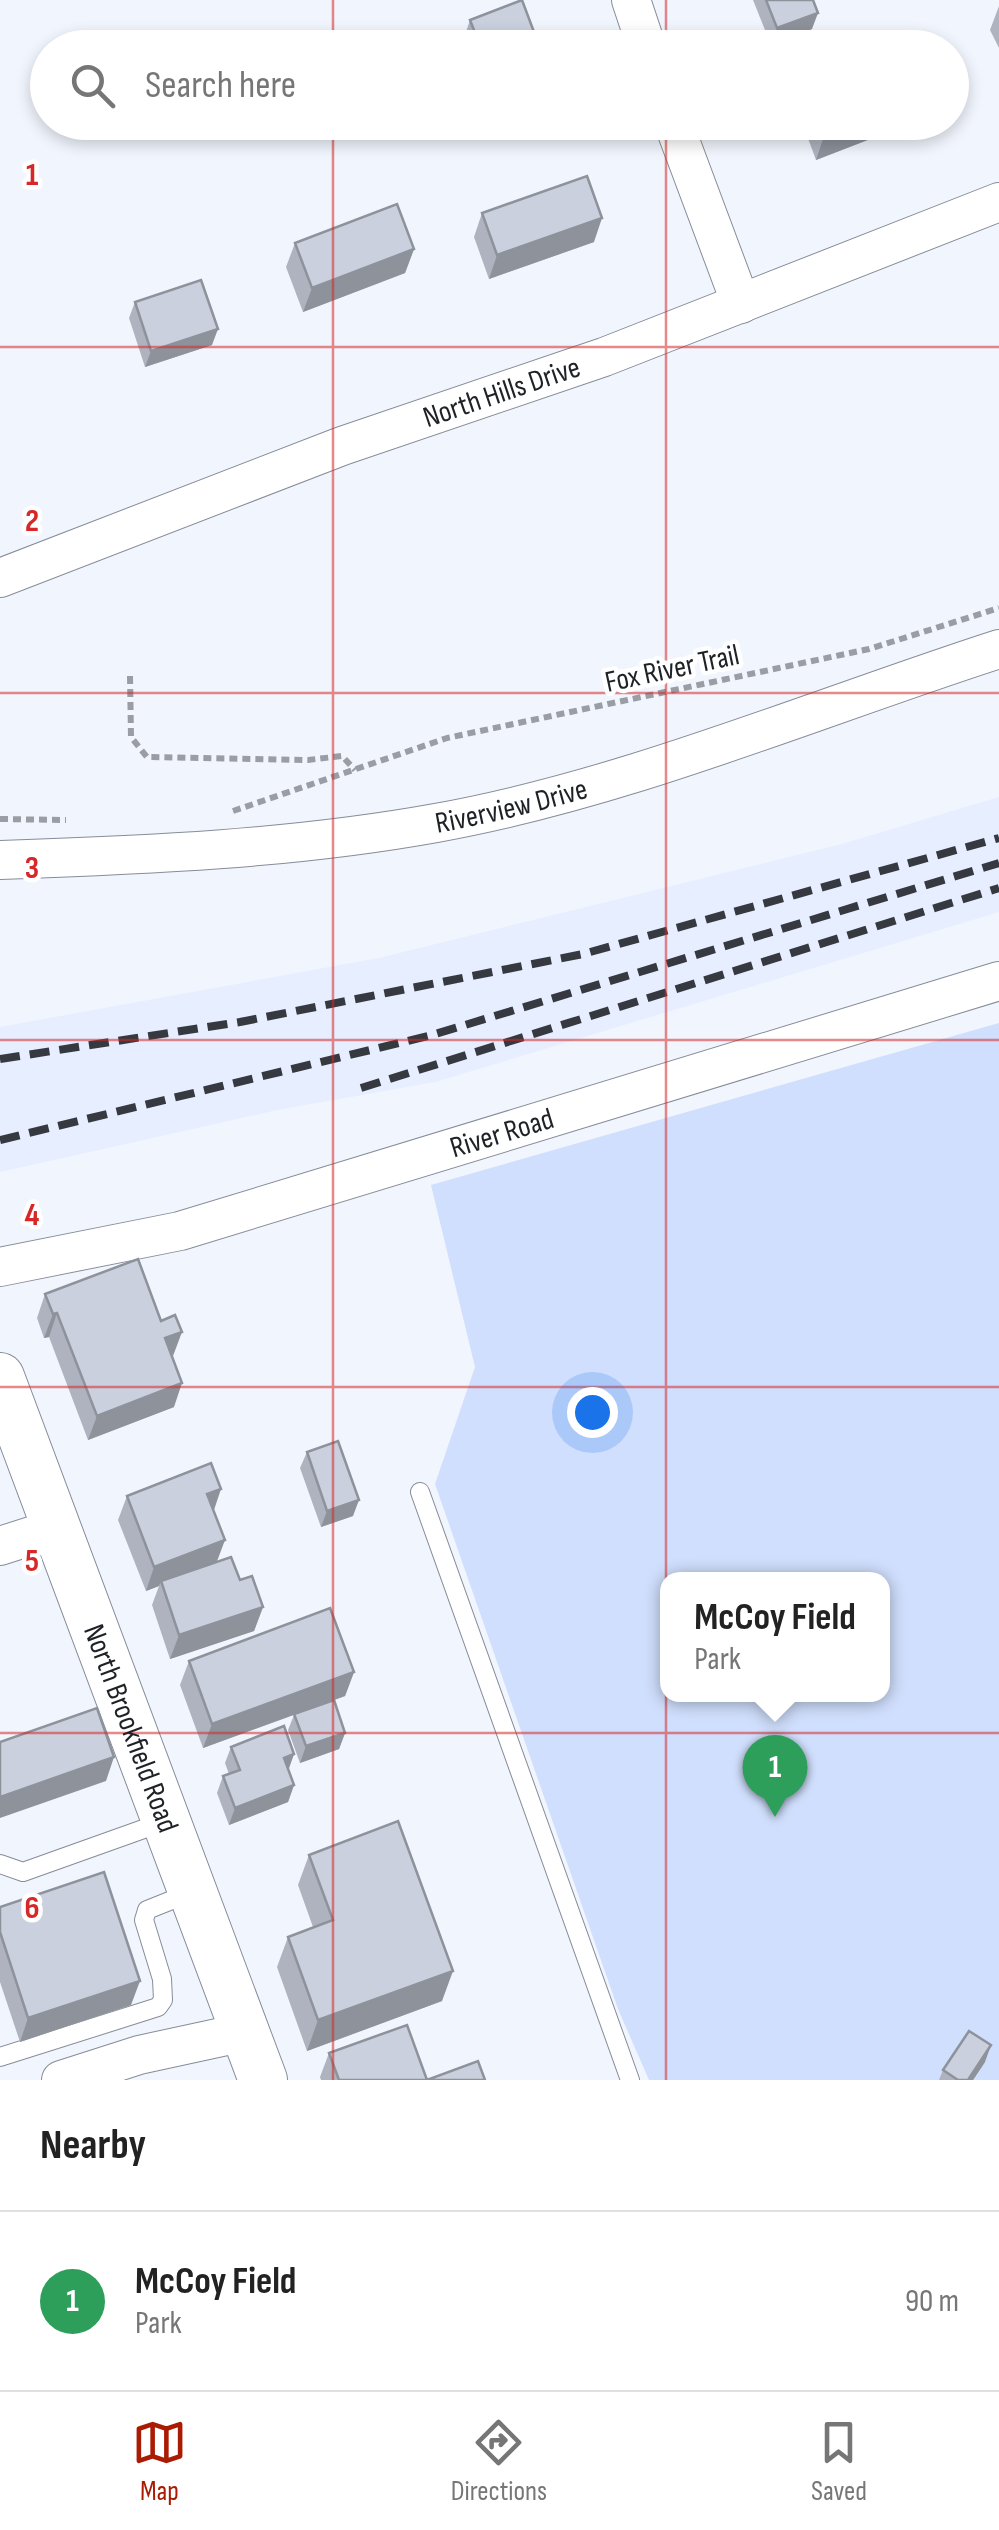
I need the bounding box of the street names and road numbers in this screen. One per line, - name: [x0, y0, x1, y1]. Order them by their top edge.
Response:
- street label: North Hills Drive: [419, 349, 585, 436]
- street label: Fox River Trail: [602, 637, 743, 701]
- street label: Riverview Drive: [432, 771, 592, 842]
- street label: River Road: [446, 1101, 558, 1166]
- street label: North Brookfield Road: [75, 1619, 186, 1838]

